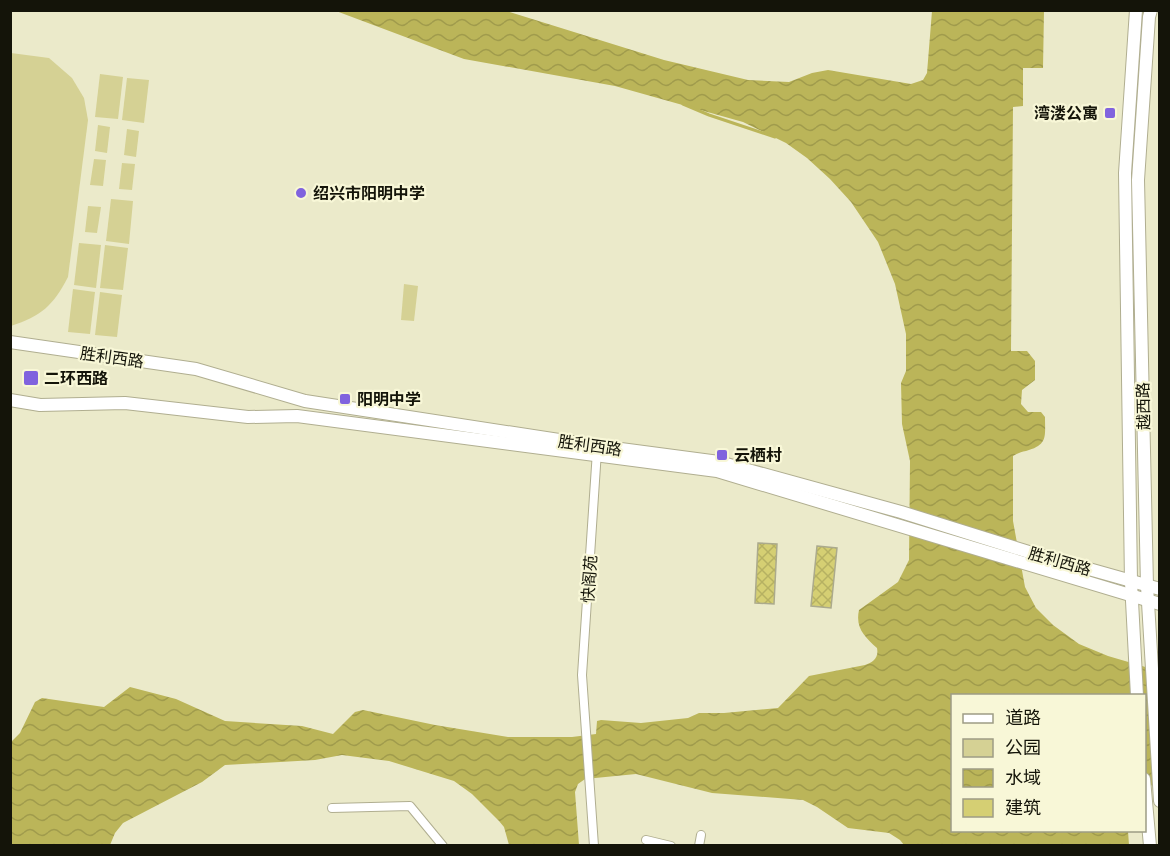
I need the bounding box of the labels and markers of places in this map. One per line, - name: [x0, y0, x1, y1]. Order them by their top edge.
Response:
- place label: 湾溇公寓: [1034, 103, 1098, 122]
- marker: 湾溇公寓: [1103, 106, 1117, 120]
- place label: 绍兴市阳明中学: [313, 183, 425, 202]
- marker: 绍兴市阳明中学: [294, 186, 308, 200]
- place label: 二环西路: [44, 368, 108, 387]
- marker: 二环西路: [22, 369, 40, 387]
- place label: 阳明中学: [357, 389, 421, 408]
- marker: 阳明中学: [338, 392, 352, 406]
- place label: 云栖村: [734, 445, 782, 464]
- marker: 云栖村: [715, 448, 729, 462]

